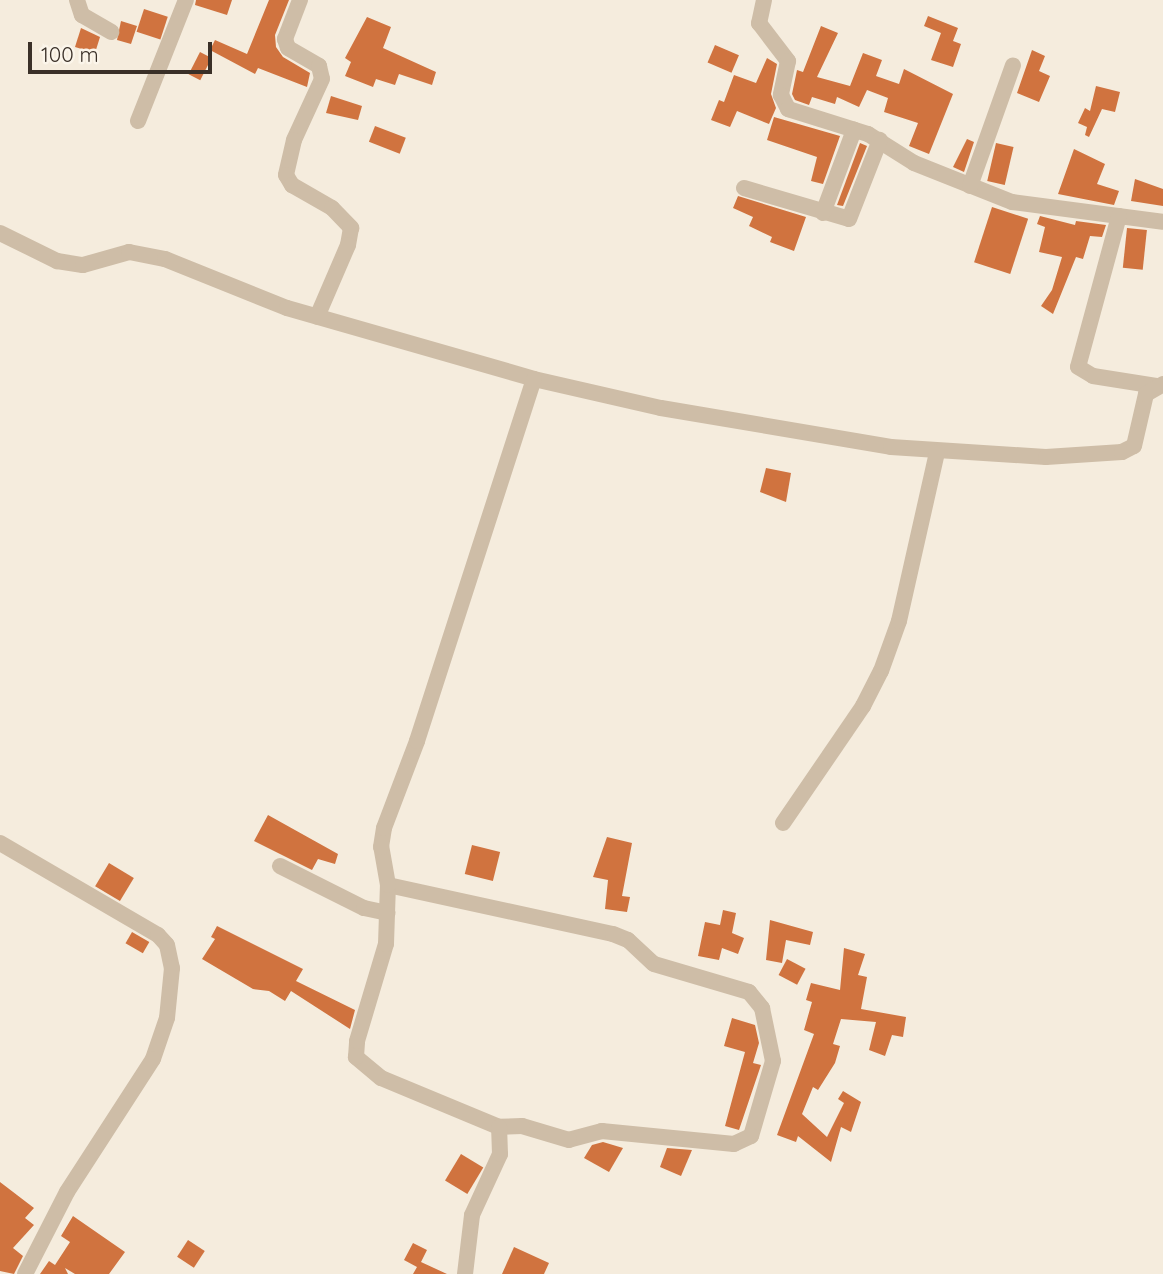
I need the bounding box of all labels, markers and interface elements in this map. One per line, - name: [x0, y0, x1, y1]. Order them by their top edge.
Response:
- scale bar: [32, 28, 215, 72]
- text: 100 m: [41, 41, 99, 67]

